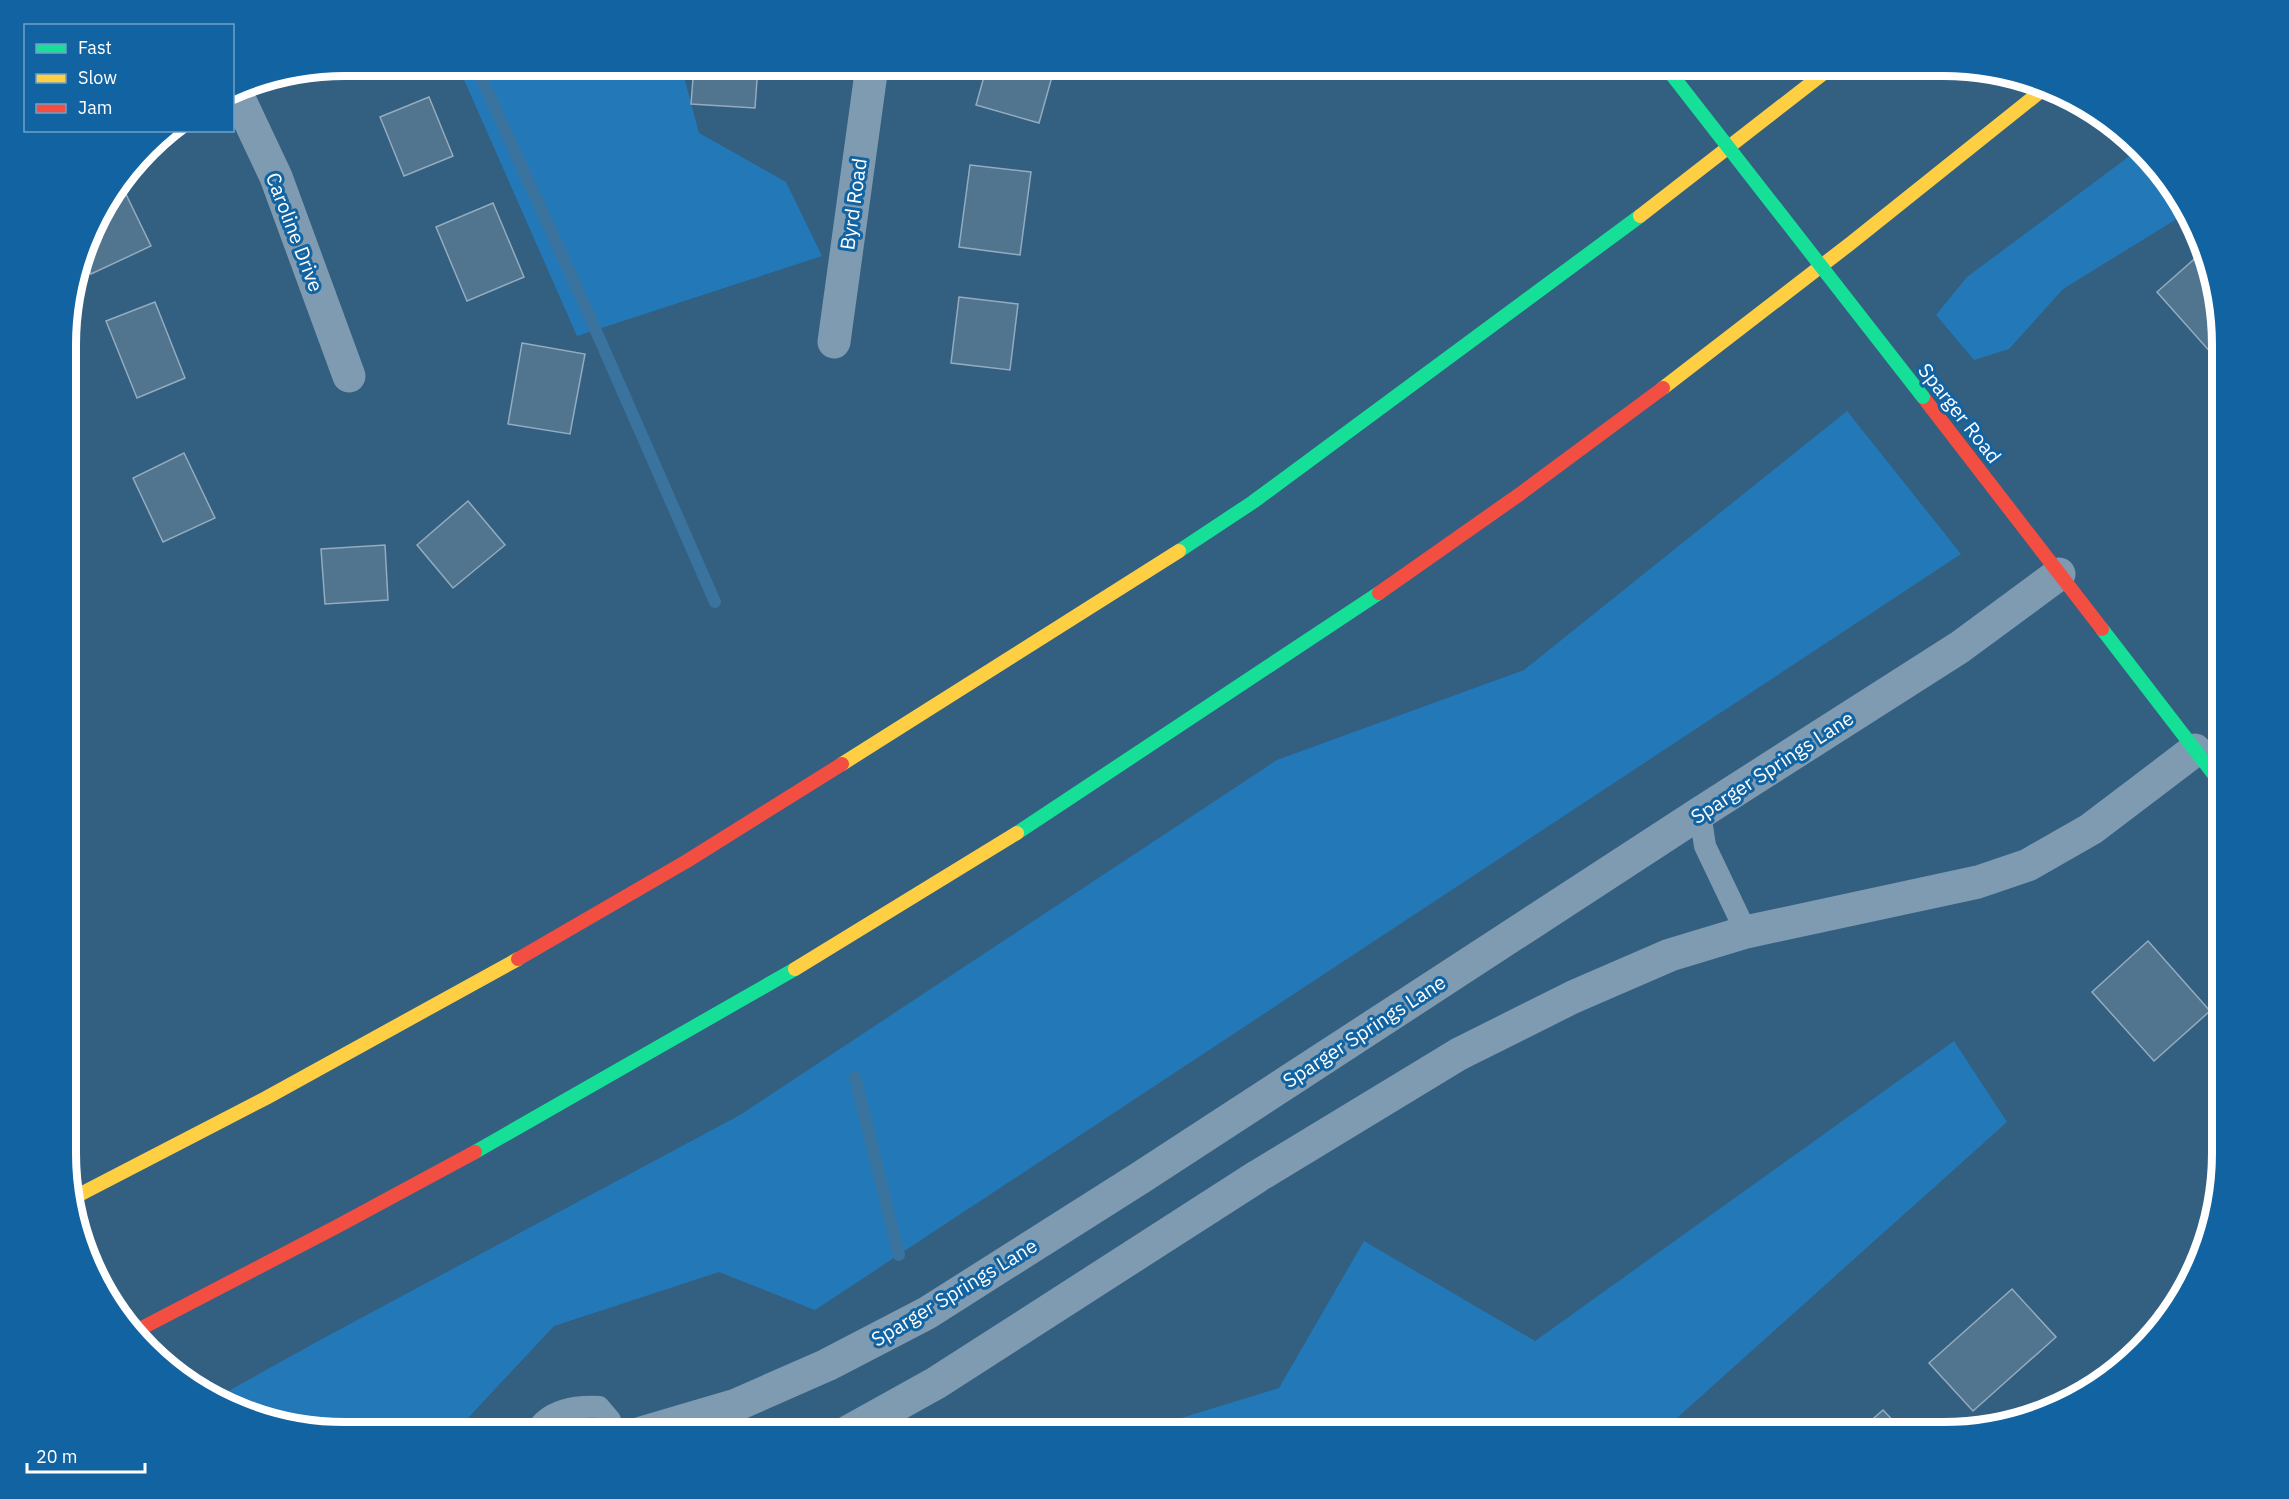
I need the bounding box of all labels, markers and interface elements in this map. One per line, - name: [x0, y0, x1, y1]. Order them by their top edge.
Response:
- legend: [24, 24, 234, 132]
- text: Fast: [78, 36, 112, 59]
- text: Slow: [78, 66, 117, 89]
- text: Jam: [78, 96, 113, 119]
- street label: Byrd Road: [833, 156, 873, 252]
- street label: Caroline Drive: [260, 169, 330, 295]
- street label: Sparger Road: [1912, 357, 2008, 469]
- street label: Sparger Springs Lane: [1685, 704, 1859, 830]
- street label: Sparger Springs Lane: [1277, 968, 1451, 1094]
- street label: Sparger Springs Lane: [866, 1232, 1042, 1352]
- scale bar: [27, 1436, 146, 1474]
- text: 20 m: [36, 1445, 78, 1468]

